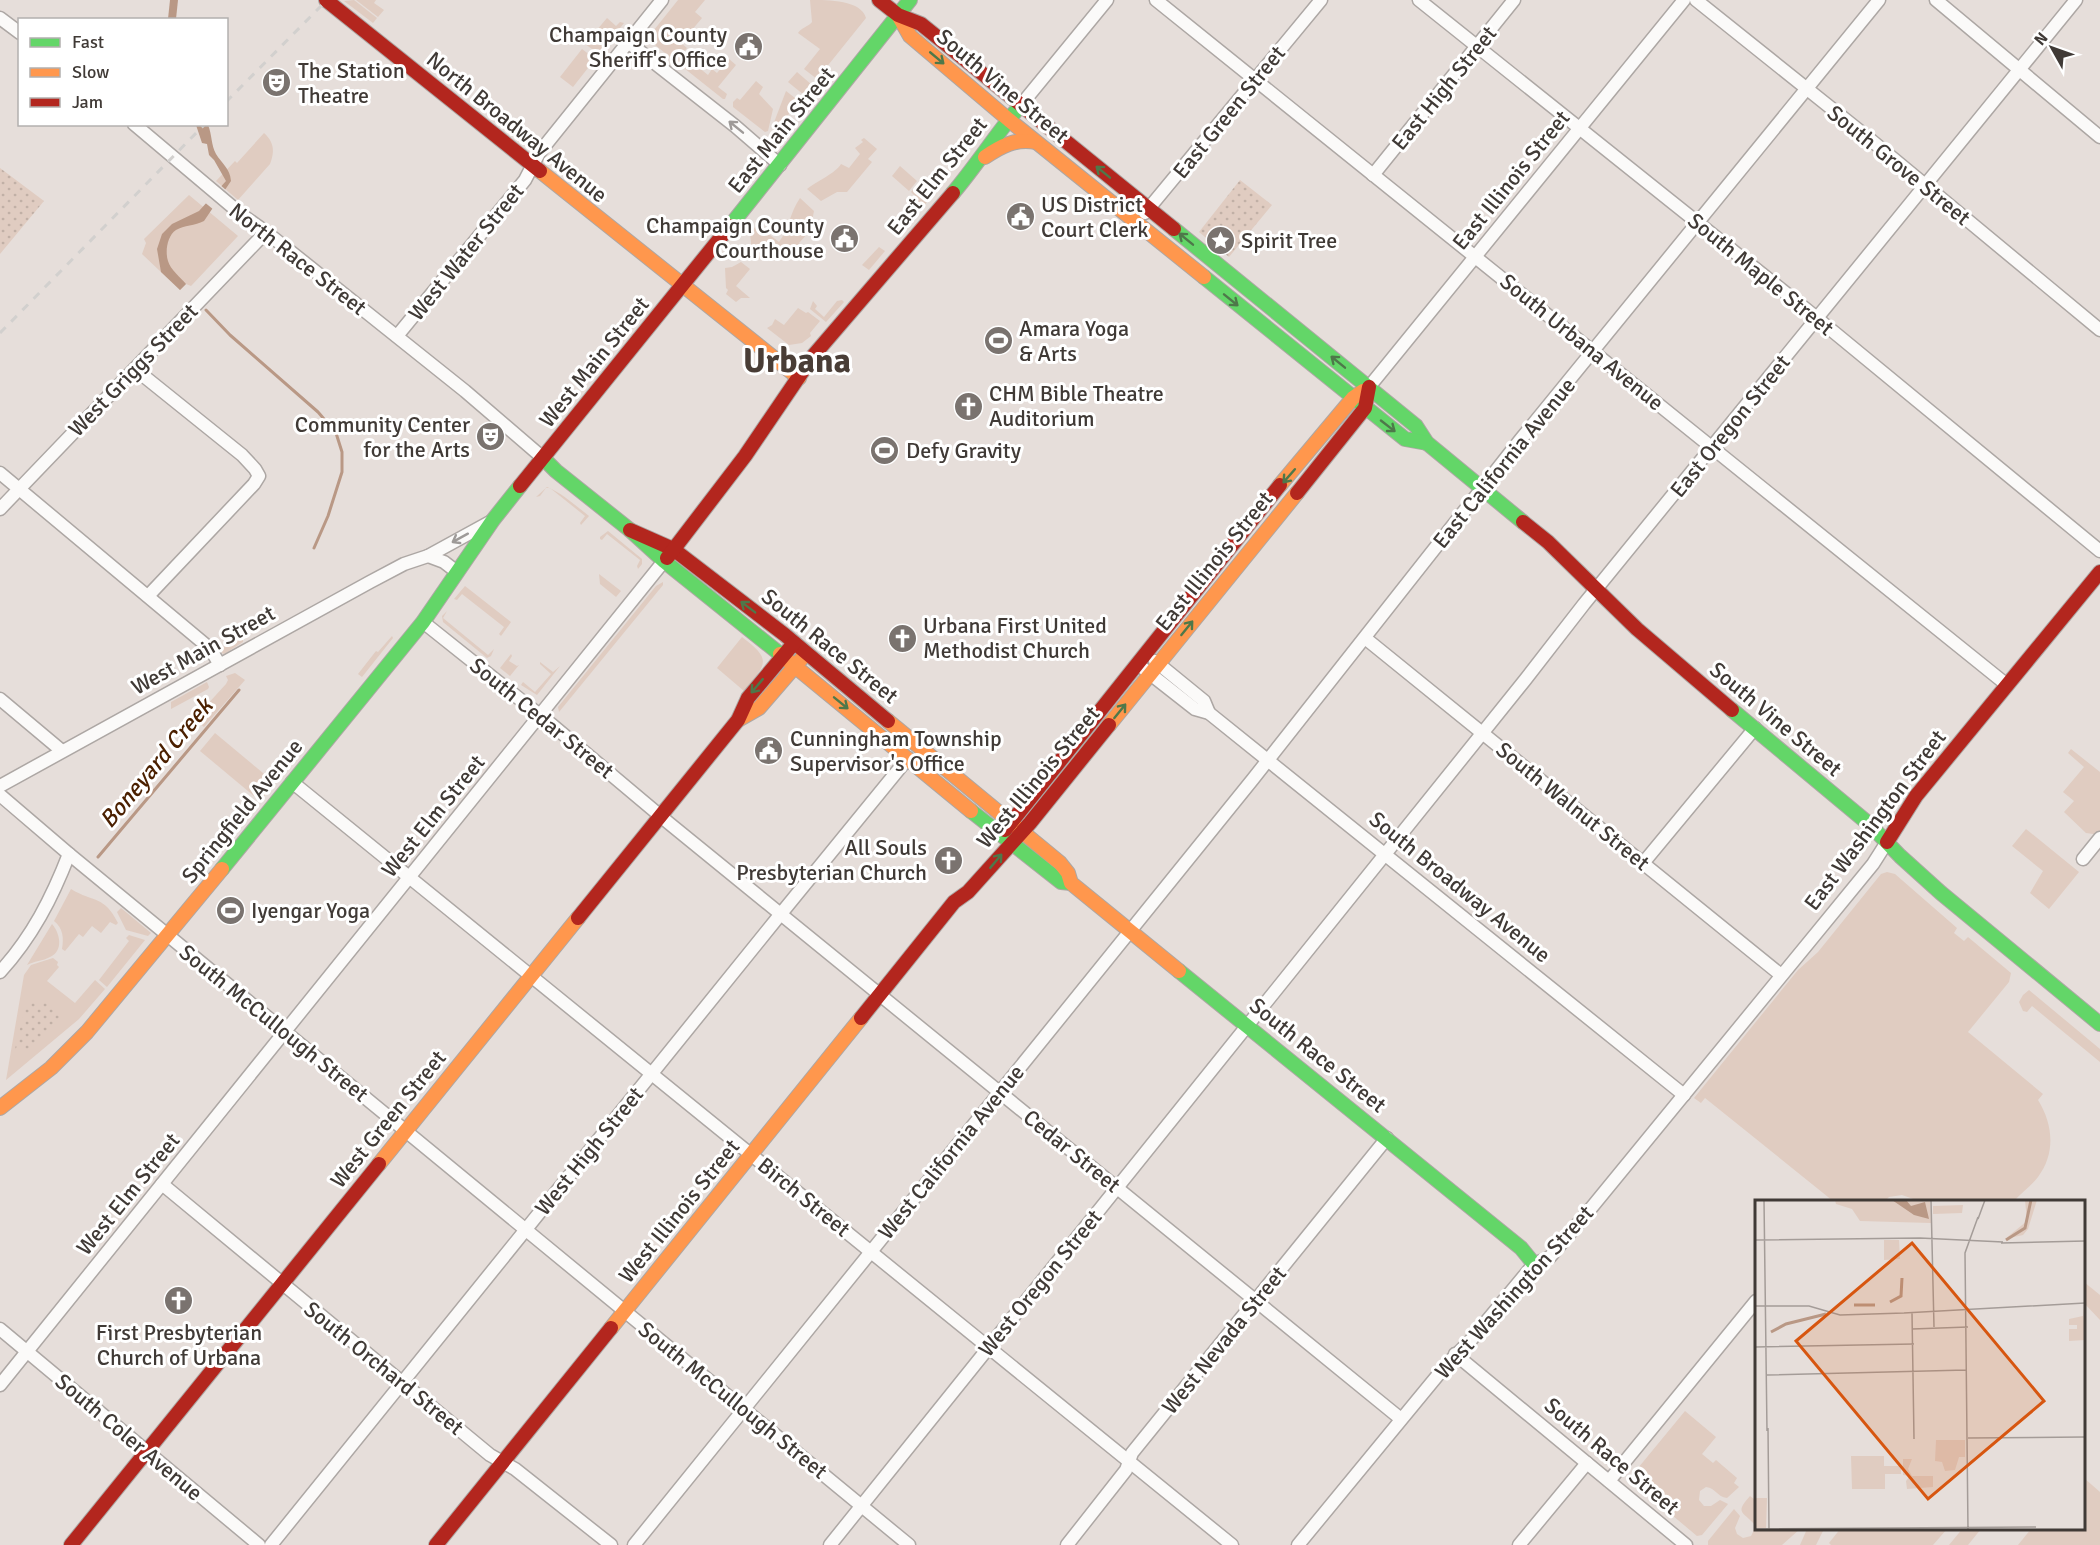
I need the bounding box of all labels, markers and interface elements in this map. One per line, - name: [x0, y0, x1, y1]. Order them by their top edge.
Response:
- legend: [18, 18, 228, 126]
- north arrow: [2022, 18, 2082, 78]
- street label: East High Street: [1386, 20, 1503, 156]
- place label: Champaign County Sheriff's Office: [549, 21, 728, 73]
- street label: South Vine Street: [932, 23, 1075, 149]
- text: N: [2030, 28, 2053, 50]
- text: Fast: [72, 31, 104, 53]
- public building icon: Champaign County Sheriff's Office: [732, 31, 764, 63]
- street label: East Green Street: [1167, 40, 1291, 184]
- street label: North Broadway Avenue: [421, 46, 613, 208]
- one-way arrow: [929, 52, 945, 65]
- place label: The Station Theatre: [298, 57, 405, 109]
- text: Slow: [72, 61, 109, 83]
- street label: East Main Street: [722, 61, 840, 199]
- theatre icon: The Station Theatre: [261, 67, 293, 99]
- text: Jam: [72, 91, 103, 113]
- street label: South Grove Street: [1822, 99, 1976, 231]
- street label: East Illinois Street: [1446, 105, 1576, 255]
- street label: East Elm Street: [881, 111, 993, 241]
- one-way arrow: [729, 120, 744, 134]
- one-way arrow: [1095, 166, 1111, 179]
- street label: West Water Street: [402, 178, 530, 326]
- place label: US District Court Clerk: [1041, 191, 1148, 243]
- street label: North Race Street: [224, 197, 372, 321]
- public building icon: US District Court Clerk: [1004, 201, 1036, 233]
- street label: South Maple Street: [1682, 207, 1840, 341]
- place label: Champaign County Courthouse: [646, 212, 825, 264]
- public building icon: Champaign County Courthouse: [829, 222, 861, 254]
- place icon: Spirit Tree: [1204, 224, 1236, 256]
- place label: Spirit Tree: [1241, 227, 1337, 254]
- one-way arrow: [1178, 233, 1194, 246]
- street label: South Urbana Avenue: [1495, 268, 1669, 416]
- street label: West Main Street: [533, 291, 655, 433]
- one-way arrow: [1223, 293, 1239, 306]
- street label: West Griggs Street: [63, 298, 204, 442]
- place label: Amara Yoga & Arts: [1019, 315, 1129, 367]
- sports icon: Amara Yoga & Arts: [982, 325, 1014, 357]
- district label: Urbana: [743, 340, 851, 382]
- street label: East Oregon Street: [1664, 349, 1796, 503]
- one-way arrow: [1330, 355, 1346, 368]
- street label: East California Avenue: [1427, 372, 1581, 554]
- place label: CHM Bible Theatre Auditorium: [989, 380, 1164, 432]
- church icon: CHM Bible Theatre Auditorium: [952, 390, 984, 422]
- place label: Community Center for the Arts: [295, 411, 470, 463]
- one-way arrow: [1380, 419, 1396, 432]
- theatre icon: Community Center for the Arts: [475, 421, 507, 453]
- sports icon: Defy Gravity: [869, 434, 901, 466]
- place label: Defy Gravity: [906, 437, 1022, 464]
- one-way arrow: [1282, 468, 1296, 483]
- street label: East Illinois Street: [1149, 486, 1279, 636]
- one-way arrow: [452, 533, 470, 544]
- street label: South Race Street: [756, 583, 904, 709]
- street label: West Main Street: [126, 599, 280, 701]
- one-way arrow: [740, 600, 756, 613]
- place label: Urbana First United Methodist Church: [923, 612, 1107, 664]
- one-way arrow: [1180, 620, 1193, 636]
- church icon: Urbana First United Methodist Church: [886, 622, 918, 654]
- street label: South Cedar Street: [465, 652, 620, 785]
- street label: South Vine Street: [1705, 656, 1848, 782]
- one-way arrow: [751, 678, 764, 694]
- water label: Boneyard Creek: [93, 690, 220, 834]
- one-way arrow: [833, 697, 849, 710]
- street label: West Illinois Street: [971, 700, 1105, 854]
- one-way arrow: [1113, 704, 1127, 719]
- street label: East Washington Street: [1798, 724, 1952, 916]
- place label: Cunningham Township Supervisor's Office: [790, 725, 1002, 777]
- street label: Springfield Avenue: [176, 734, 308, 888]
- public building icon: Cunningham Township Supervisor's Office: [753, 735, 785, 767]
- street label: South Walnut Street: [1491, 736, 1655, 876]
- street label: West Elm Street: [375, 749, 491, 883]
- street label: South Broadway Avenue: [1364, 806, 1556, 968]
- place label: All Souls Presbyterian Church: [736, 834, 927, 886]
- church icon: All Souls Presbyterian Church: [932, 844, 964, 876]
- one-way arrow: [989, 854, 1003, 869]
- sports icon: Iyengar Yoga: [214, 894, 246, 926]
- place label: Iyengar Yoga: [251, 897, 370, 924]
- street label: South McCullough Street: [174, 938, 374, 1108]
- street label: South Race Street: [1244, 992, 1392, 1118]
- street label: West Green Street: [324, 1045, 452, 1193]
- street label: West California Avenue: [872, 1059, 1030, 1245]
- street label: West High Street: [529, 1081, 649, 1221]
- street label: Cedar Street: [1018, 1104, 1126, 1199]
- street label: West Elm Street: [70, 1127, 186, 1261]
- street label: West Illinois Street: [613, 1133, 745, 1288]
- street label: Birch Street: [752, 1151, 856, 1243]
- street label: West Washington Street: [1429, 1199, 1599, 1384]
- inset map: [1755, 1200, 2085, 1530]
- street label: West Oregon Street: [972, 1204, 1108, 1362]
- street label: West Nevada Street: [1156, 1260, 1292, 1420]
- church icon: First Presbyterian Church of Urbana: [163, 1284, 195, 1316]
- street label: South Orchard Street: [299, 1295, 470, 1441]
- street label: South McCullough Street: [633, 1315, 833, 1485]
- place label: First Presbyterian Church of Urbana: [96, 1319, 262, 1371]
- street label: South Coler Avenue: [50, 1368, 208, 1506]
- street label: South Race Street: [1539, 1392, 1685, 1520]

